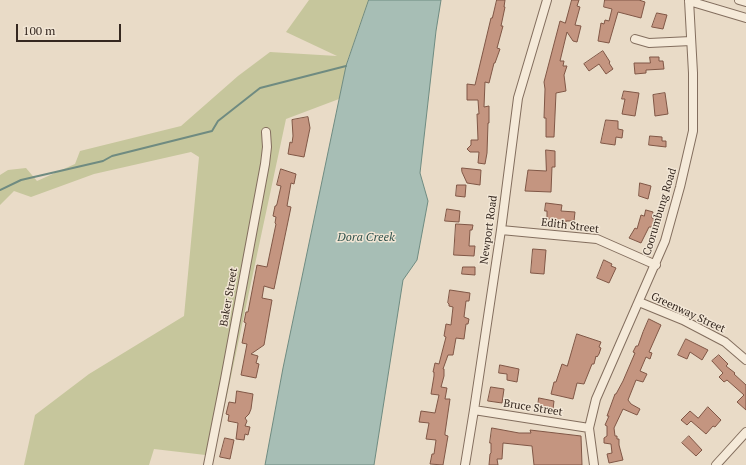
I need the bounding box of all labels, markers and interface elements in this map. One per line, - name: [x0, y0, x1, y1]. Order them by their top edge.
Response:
- scale bar: [18, 16, 123, 42]
- text: 100 m: [23, 23, 55, 38]
- street label: Coorumbung Road: [640, 167, 680, 257]
- street label: Newport Road: [478, 195, 500, 265]
- street label: Edith Street: [540, 216, 600, 236]
- water label: Dora Creek: [337, 231, 395, 245]
- street label: Baker Street: [217, 266, 241, 328]
- street label: Greenway Street: [649, 290, 727, 336]
- street label: Bruce Street: [502, 397, 564, 419]

